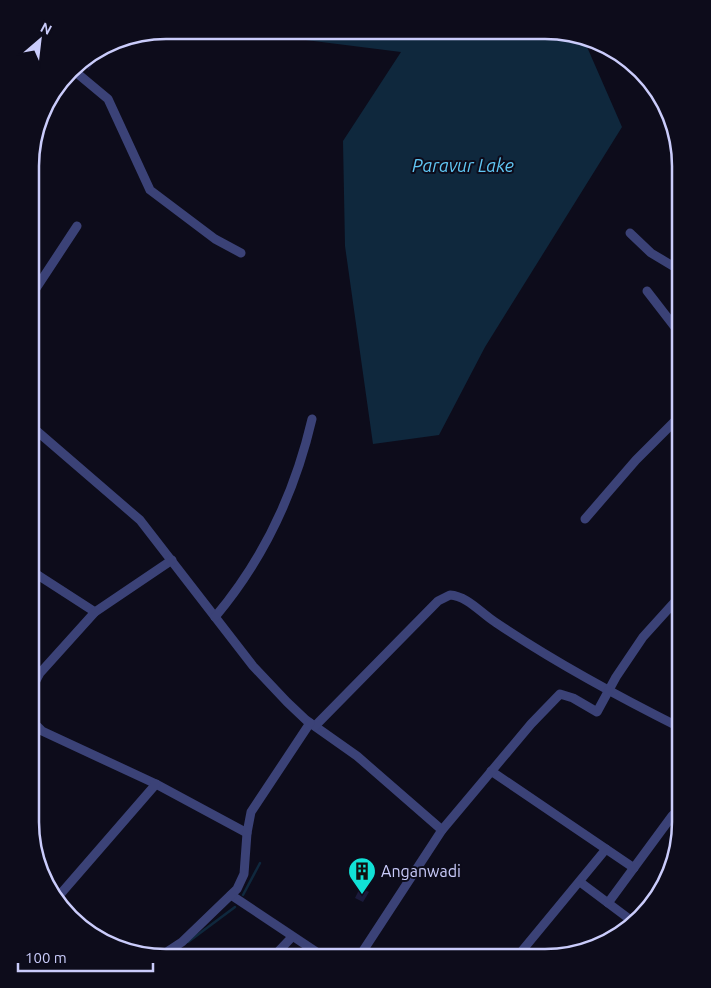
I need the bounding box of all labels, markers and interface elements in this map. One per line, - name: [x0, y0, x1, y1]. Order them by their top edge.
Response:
- north arrow: [15, 15, 65, 65]
- text: N: [38, 19, 54, 38]
- water label: Paravur Lake: [412, 155, 514, 175]
- building icon: Anganwadi: [347, 856, 377, 895]
- place label: Anganwadi: [381, 862, 461, 880]
- scale bar: [18, 940, 152, 972]
- text: 100 m: [25, 949, 67, 966]

